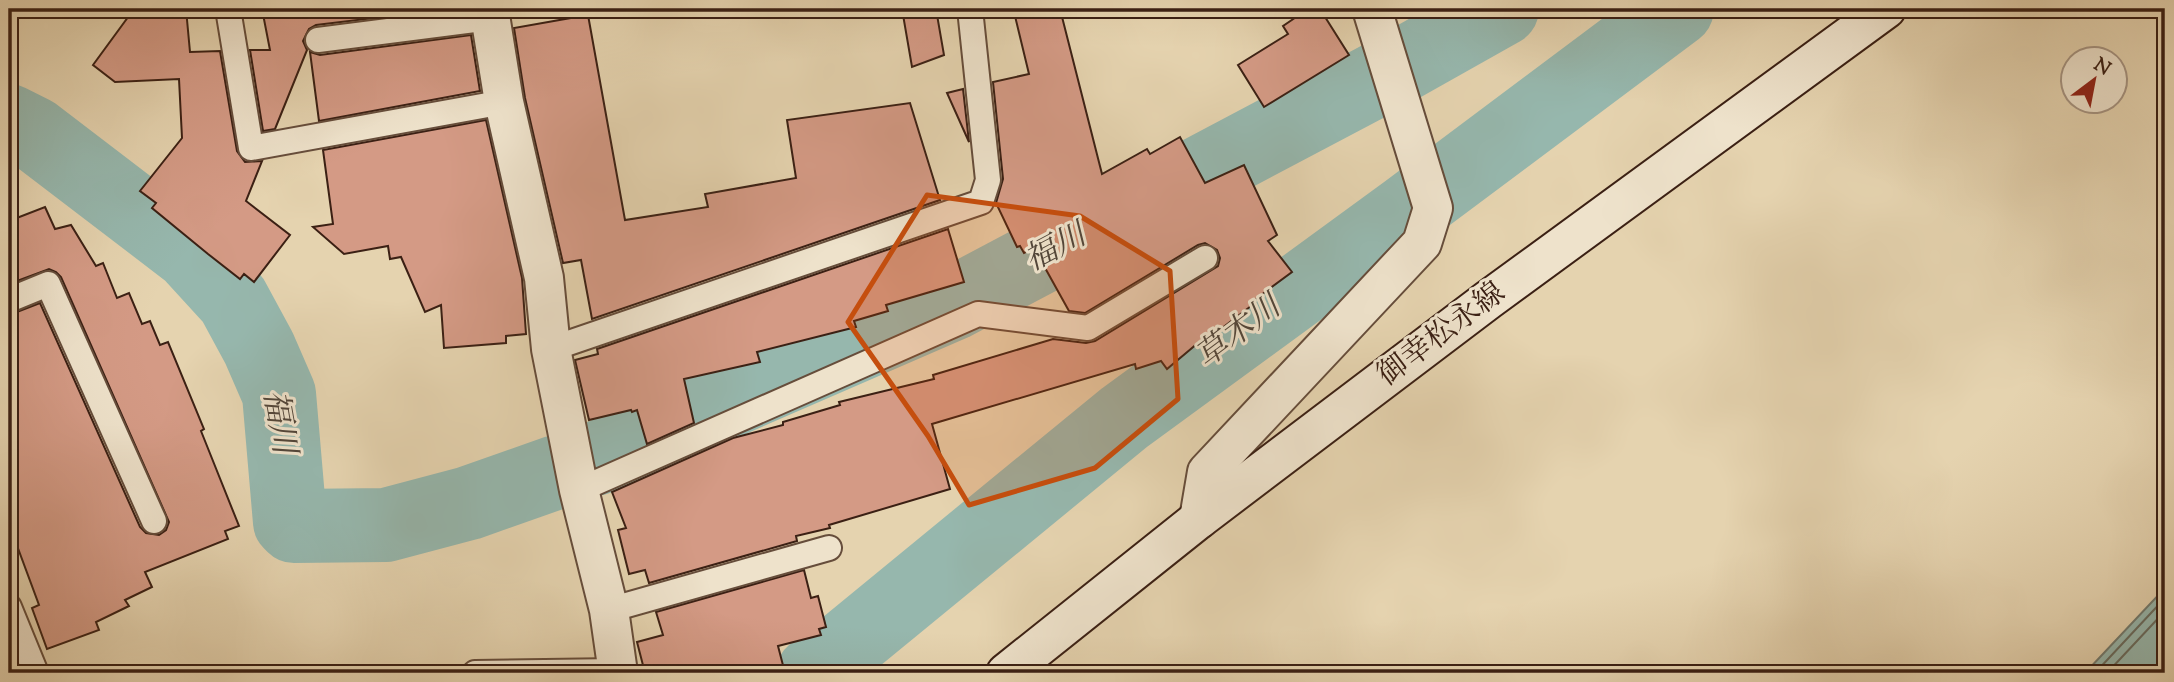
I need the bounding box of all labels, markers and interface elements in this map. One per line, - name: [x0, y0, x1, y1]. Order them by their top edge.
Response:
- north arrow: [2058, 46, 2128, 116]
- text: N: [2088, 52, 2115, 83]
- water label: 福川: [1017, 212, 1098, 284]
- street label: 御幸松永線: [1369, 273, 1515, 397]
- water label: 草木川: [1187, 284, 1294, 380]
- water label: 福川: [250, 386, 307, 460]

